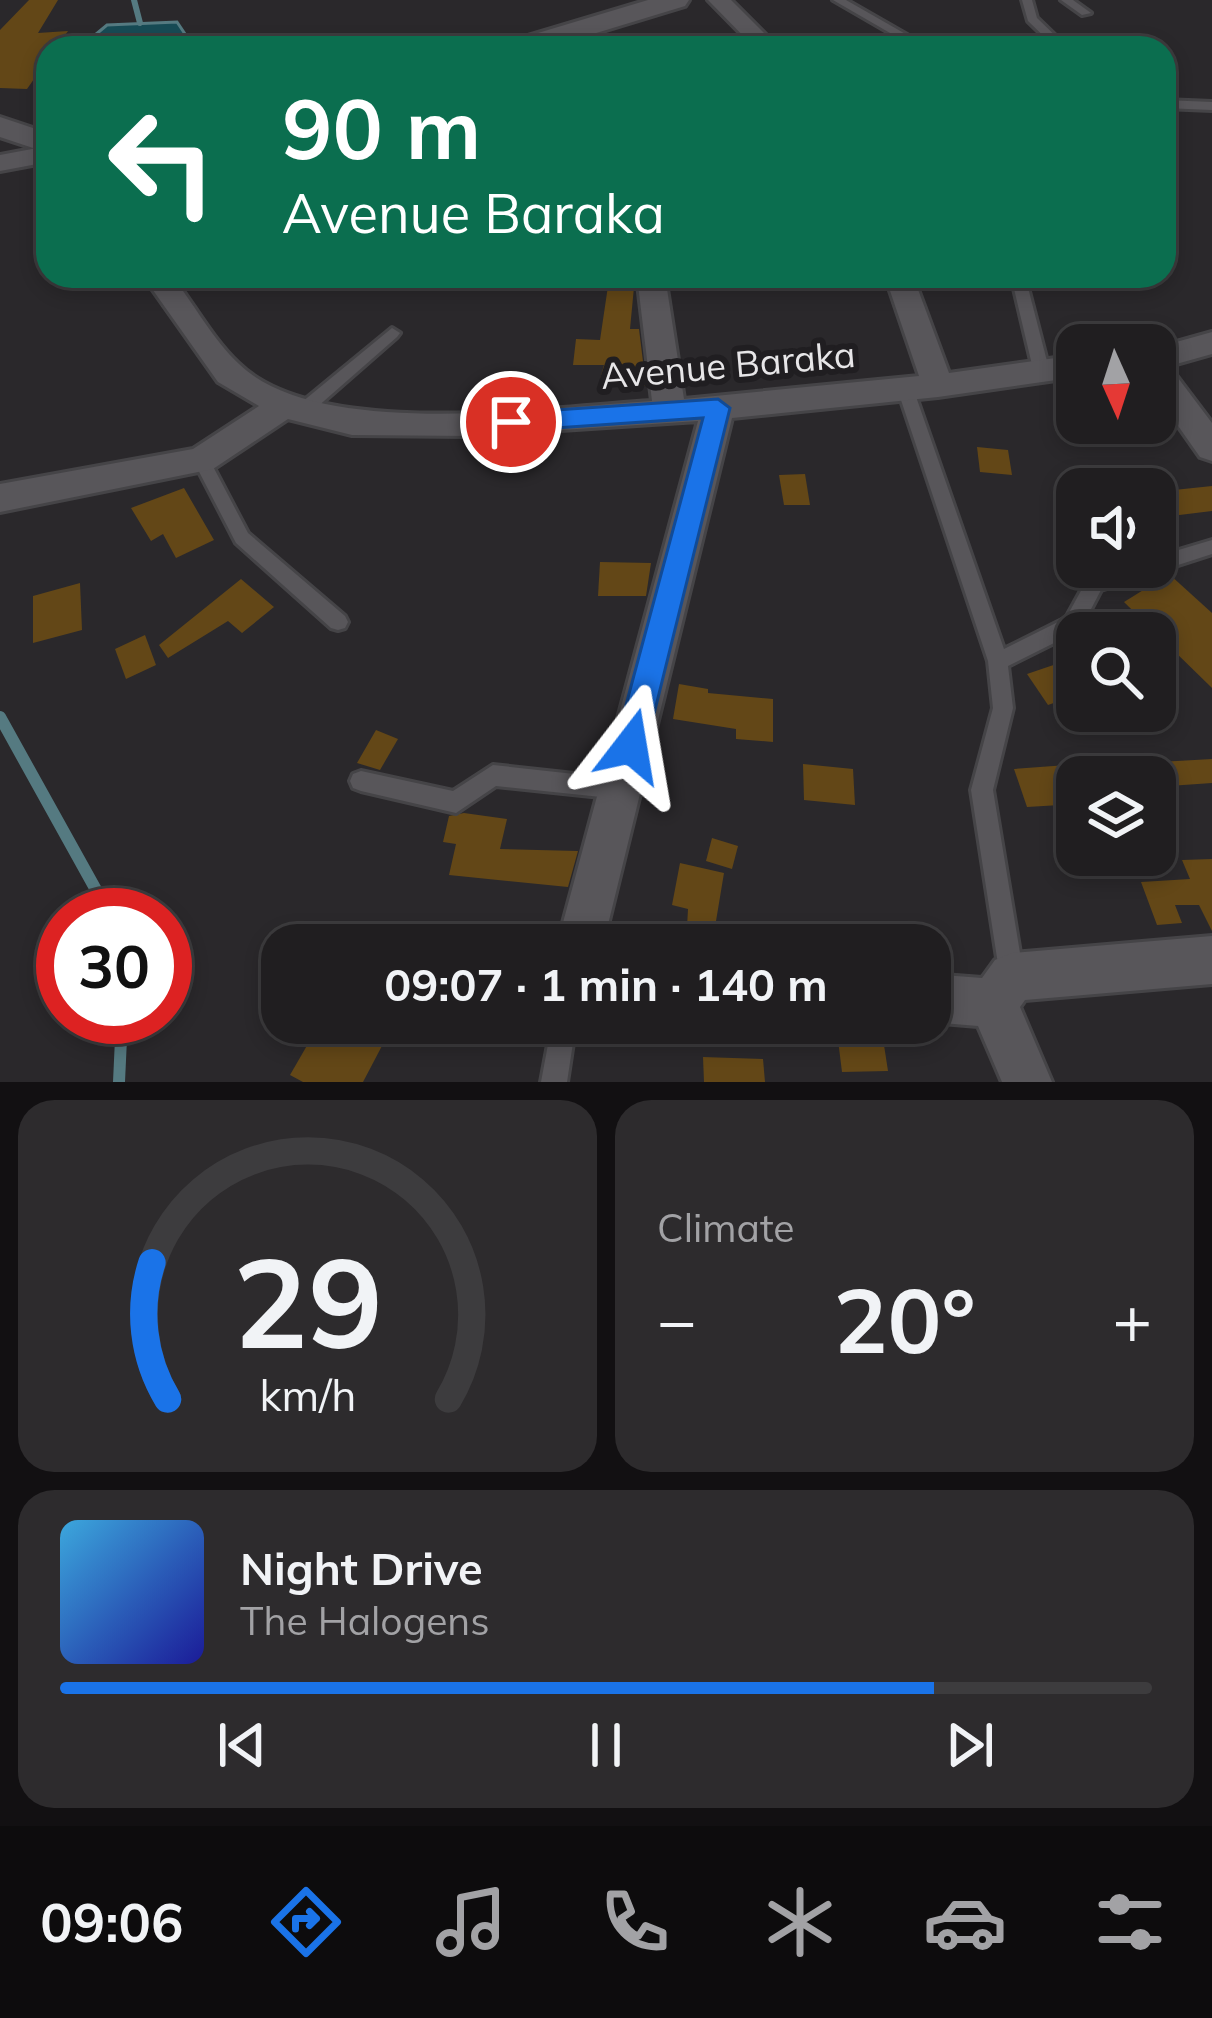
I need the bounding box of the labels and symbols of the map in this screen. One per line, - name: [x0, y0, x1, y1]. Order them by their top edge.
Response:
- north arrow: [1056, 324, 1176, 444]
- street label: Avenue Baraka: [599, 331, 857, 398]
- pin: [460, 371, 562, 473]
- position arrow: [568, 683, 694, 809]
- speed limit sign: 30: [36, 888, 192, 1044]

